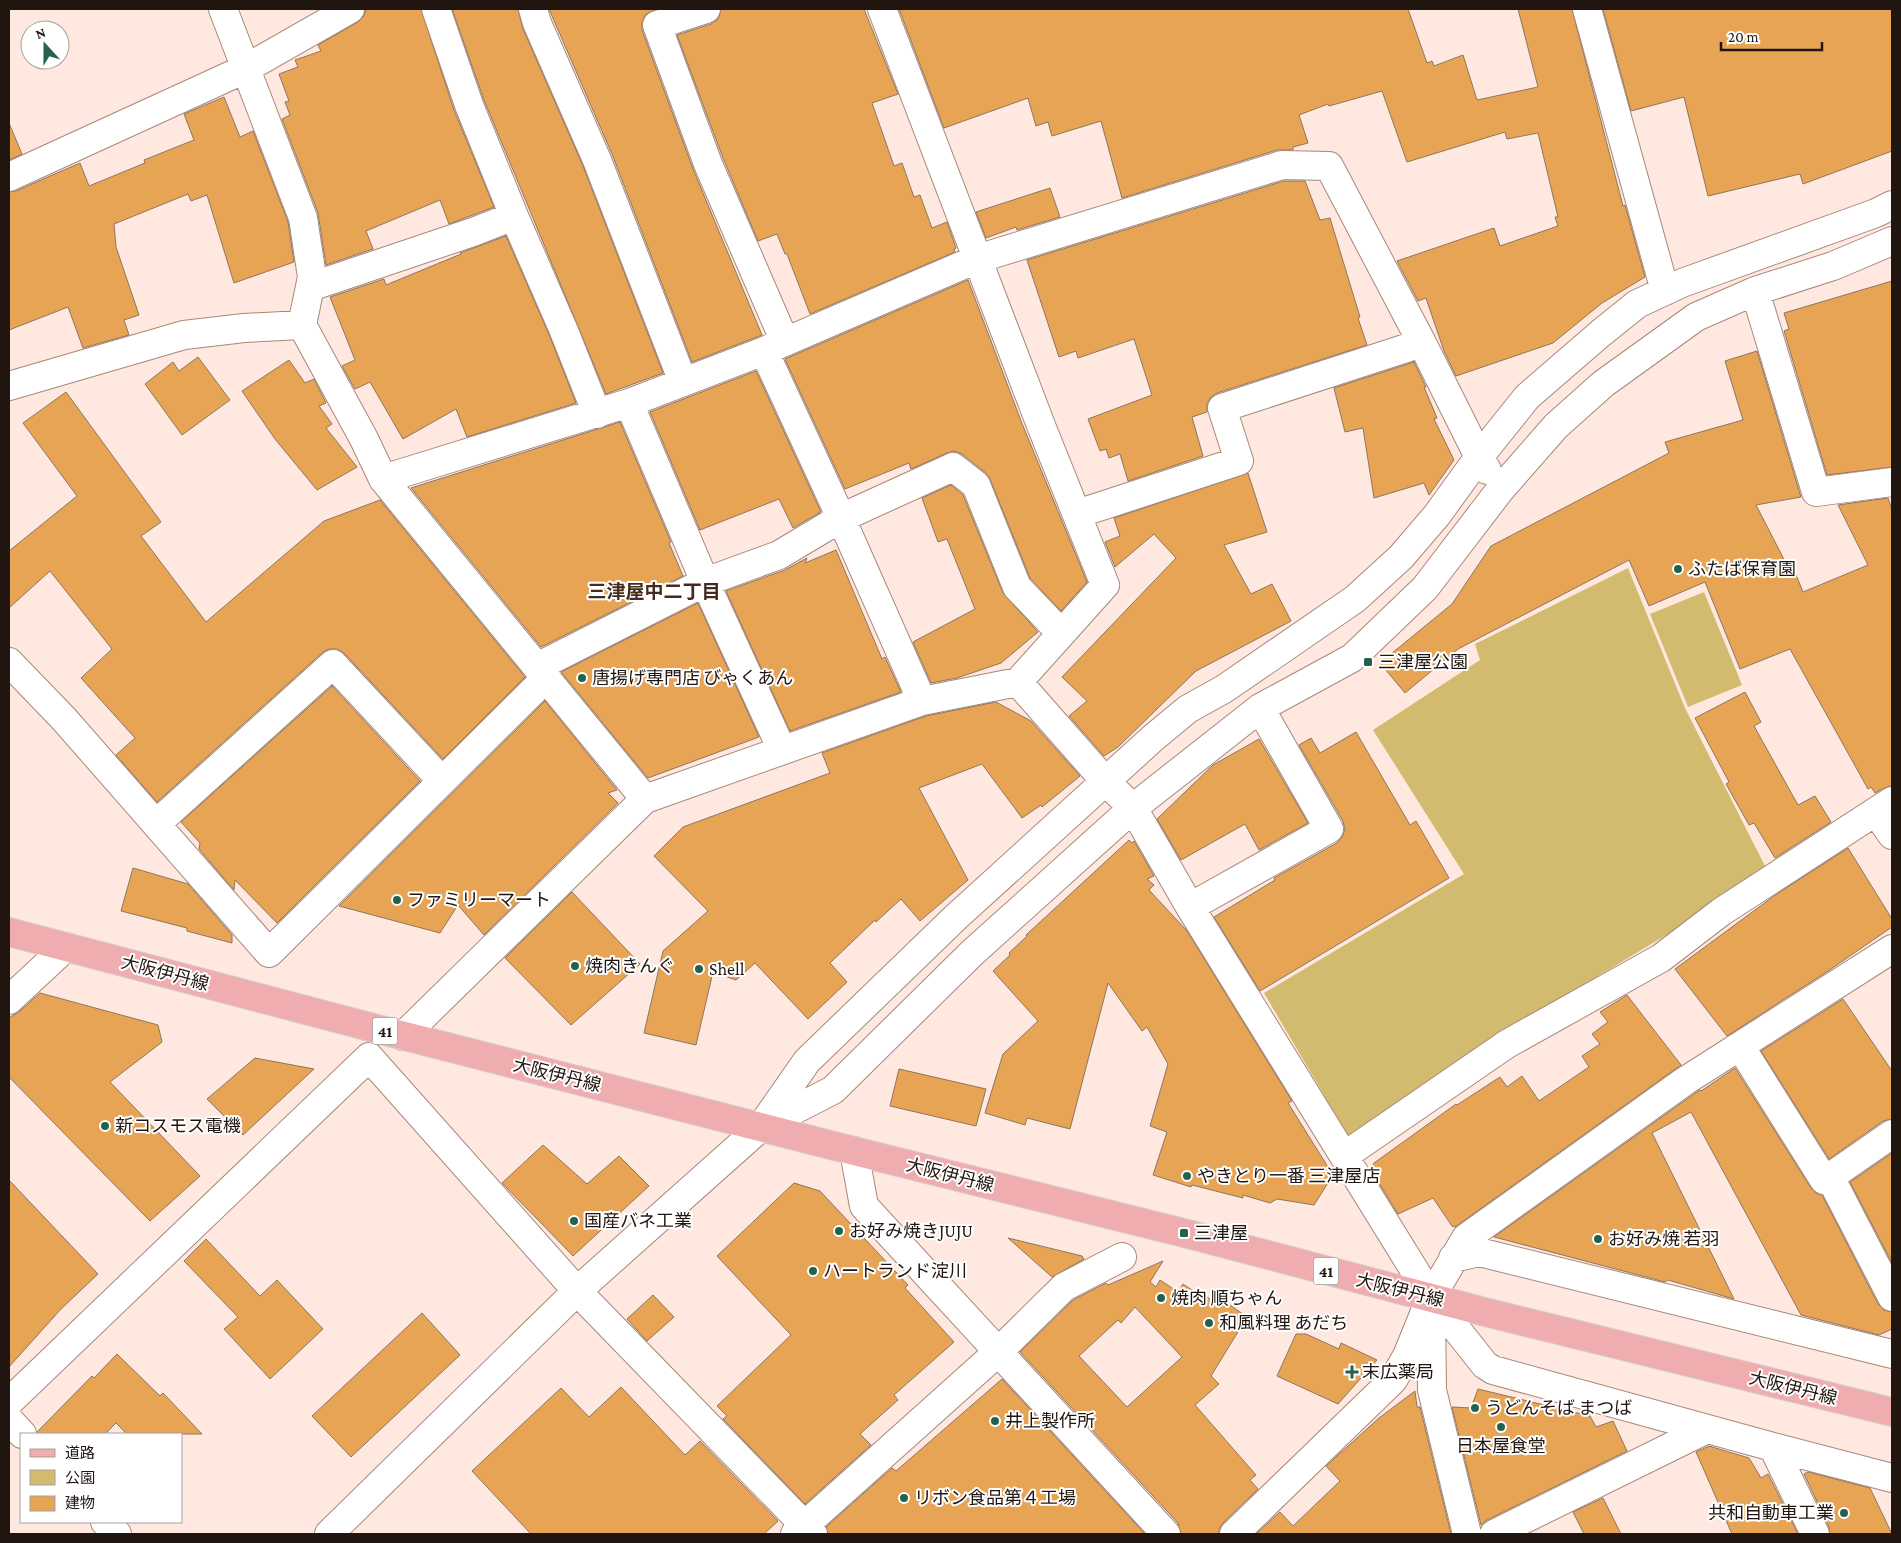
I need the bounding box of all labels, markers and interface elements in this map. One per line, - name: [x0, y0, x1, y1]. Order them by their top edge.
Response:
- north arrow: [20, 20, 70, 70]
- scale bar: [1721, 20, 1822, 52]
- text: N: [33, 24, 48, 42]
- text: 20 m: [1728, 29, 1759, 45]
- place label: ふたば保育園: [1688, 559, 1796, 579]
- marker: ふたば保育園: [1672, 563, 1684, 575]
- district label: 三津屋中二丁目: [587, 581, 721, 602]
- place label: 三津屋公園: [1378, 652, 1468, 672]
- marker: 三津屋公園: [1362, 656, 1374, 668]
- place label: 唐揚げ専門店 びゃくあん: [592, 668, 793, 688]
- marker: 唐揚げ専門店 びゃくあん: [576, 672, 588, 684]
- place label: ファミリーマート: [407, 890, 551, 910]
- marker: ファミリーマート: [391, 894, 403, 906]
- street label: 大阪伊丹線: [119, 952, 211, 994]
- place label: 焼肉きんぐ: [585, 956, 675, 976]
- place label: Shell: [709, 959, 745, 979]
- marker: 焼肉きんぐ: [569, 960, 581, 972]
- marker: Shell: [693, 963, 705, 975]
- road number: 41: [372, 1018, 398, 1044]
- street label: 大阪伊丹線: [511, 1054, 603, 1096]
- place label: 新コスモス電機: [115, 1116, 241, 1136]
- marker: 新コスモス電機: [99, 1120, 111, 1132]
- street label: 大阪伊丹線: [904, 1154, 996, 1196]
- place label: やきとり一番 三津屋店: [1197, 1166, 1380, 1186]
- marker: やきとり一番 三津屋店: [1181, 1170, 1193, 1182]
- place label: 国産バネ工業: [584, 1211, 692, 1231]
- marker: 国産バネ工業: [568, 1215, 580, 1227]
- place label: お好み焼きJUJU: [849, 1221, 973, 1241]
- place label: 三津屋: [1194, 1223, 1248, 1243]
- marker: お好み焼きJUJU: [833, 1225, 845, 1237]
- marker: 三津屋: [1178, 1227, 1190, 1239]
- place label: お好み焼 若羽: [1608, 1229, 1719, 1249]
- marker: お好み焼 若羽: [1592, 1233, 1604, 1245]
- road number: 41: [1314, 1258, 1338, 1284]
- place label: ハートランド淀川: [823, 1261, 967, 1281]
- marker: ハートランド淀川: [807, 1265, 819, 1277]
- street label: 大阪伊丹線: [1354, 1269, 1446, 1311]
- place label: 焼肉 順ちゃん: [1171, 1288, 1282, 1308]
- marker: 焼肉 順ちゃん: [1155, 1292, 1167, 1304]
- place label: 和風料理 あだち: [1219, 1313, 1348, 1333]
- marker: 和風料理 あだち: [1203, 1317, 1215, 1329]
- place label: 末広薬局: [1362, 1362, 1434, 1382]
- marker: 末広薬局: [1346, 1366, 1358, 1378]
- street label: 大阪伊丹線: [1747, 1367, 1839, 1409]
- place label: うどんそば まつば: [1485, 1398, 1632, 1418]
- marker: うどんそば まつば: [1469, 1402, 1481, 1414]
- place label: 井上製作所: [1005, 1411, 1095, 1431]
- marker: 井上製作所: [989, 1415, 1001, 1427]
- marker: 日本屋食堂: [1495, 1421, 1507, 1433]
- legend: [20, 1433, 182, 1523]
- place label: 日本屋食堂: [1456, 1436, 1546, 1456]
- text: 道路: [65, 1445, 95, 1461]
- text: 公園: [65, 1470, 95, 1486]
- place label: リボン食品第４工場: [914, 1488, 1076, 1508]
- marker: リボン食品第４工場: [898, 1492, 910, 1504]
- text: 建物: [65, 1495, 95, 1511]
- place label: 共和自動車工業: [1708, 1503, 1834, 1523]
- marker: 共和自動車工業: [1838, 1507, 1850, 1519]

